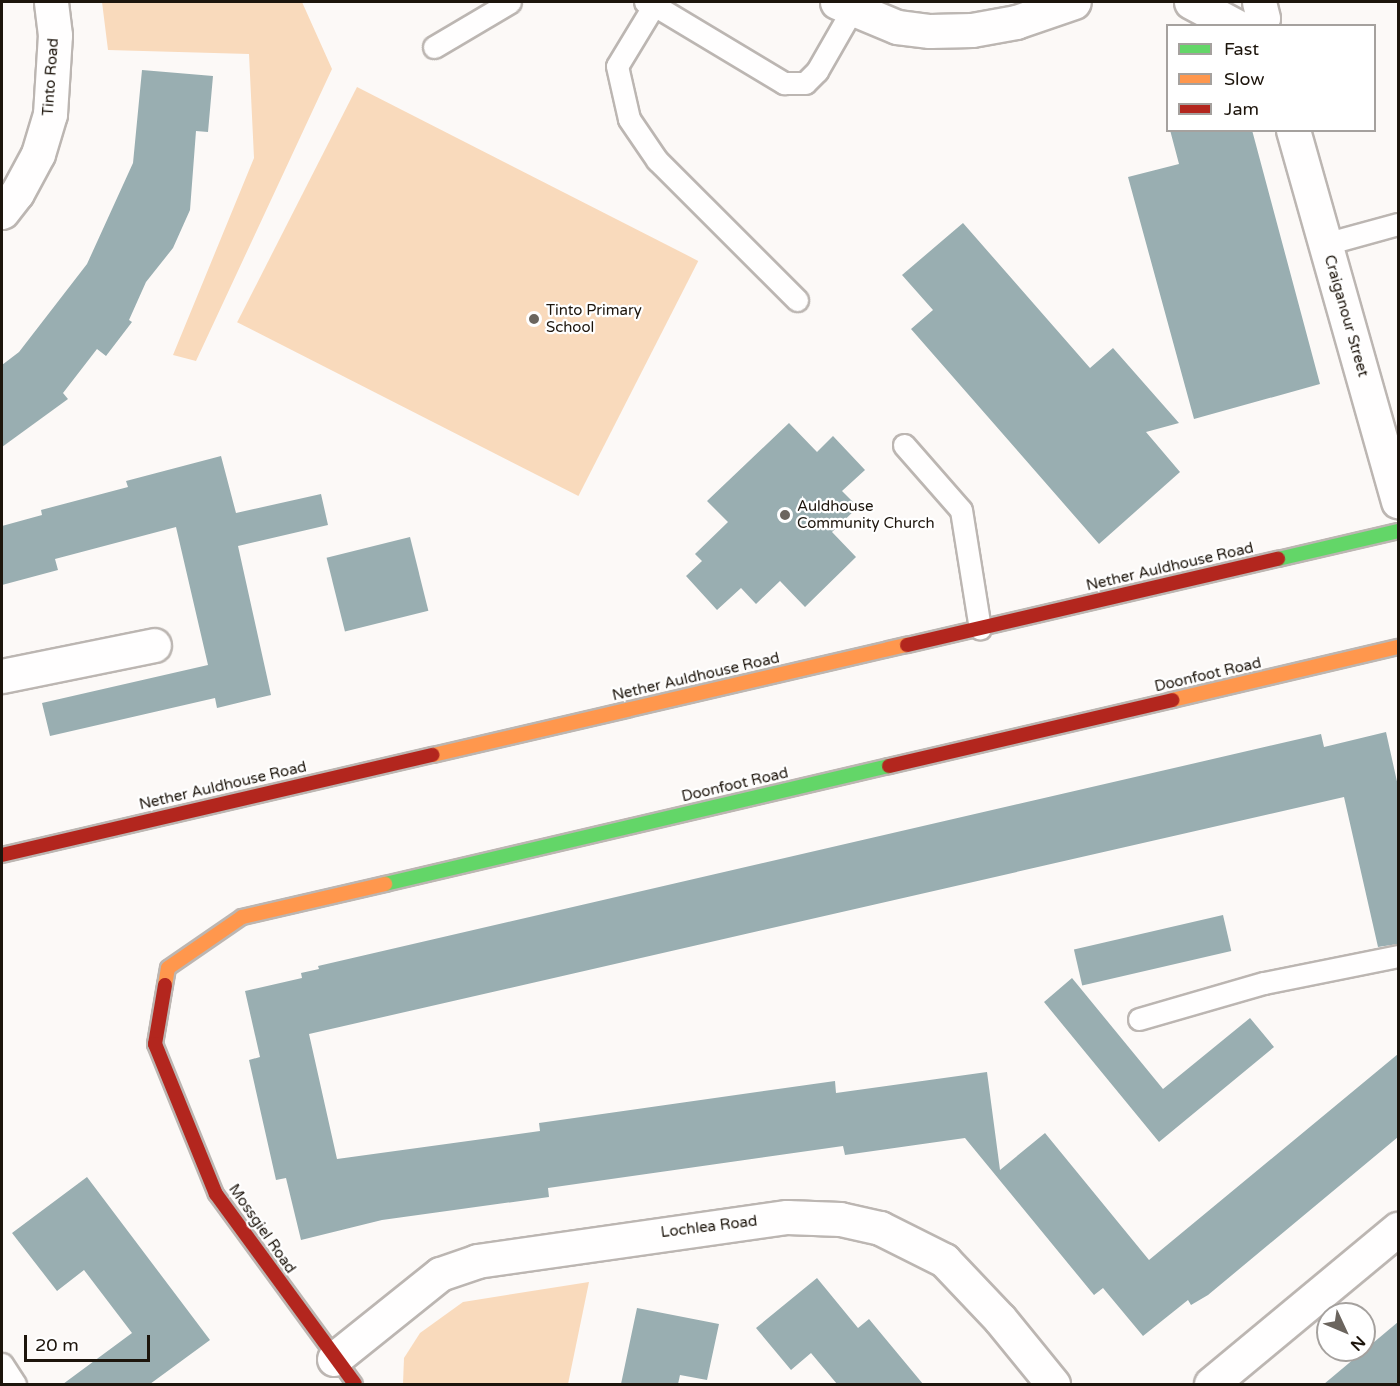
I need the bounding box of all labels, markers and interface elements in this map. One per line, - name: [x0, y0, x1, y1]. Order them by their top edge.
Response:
- legend: [1166, 24, 1376, 132]
- street label: Tinto Road: [39, 37, 63, 117]
- text: Fast: [1224, 38, 1259, 60]
- text: Slow: [1224, 68, 1265, 90]
- text: Jam: [1224, 98, 1259, 120]
- street label: Craiganour Street: [1320, 253, 1372, 379]
- place label: Tinto Primary School: [546, 301, 642, 336]
- marker: Tinto Primary School: [527, 312, 541, 326]
- place label: Auldhouse Community Church: [797, 497, 935, 532]
- marker: Auldhouse Community Church: [778, 508, 792, 522]
- street label: Nether Auldhouse Road: [1085, 539, 1255, 595]
- street label: Nether Auldhouse Road: [611, 649, 781, 705]
- street label: Doonfoot Road: [1153, 654, 1263, 696]
- street label: Nether Auldhouse Road: [138, 758, 308, 814]
- street label: Doonfoot Road: [680, 764, 790, 806]
- street label: Mossgiel Road: [225, 1181, 299, 1277]
- street label: Lochlea Road: [660, 1212, 758, 1242]
- north arrow: [1316, 1302, 1376, 1362]
- scale bar: [27, 1323, 153, 1361]
- text: N: [1346, 1332, 1369, 1355]
- text: 20 m: [35, 1334, 79, 1356]

